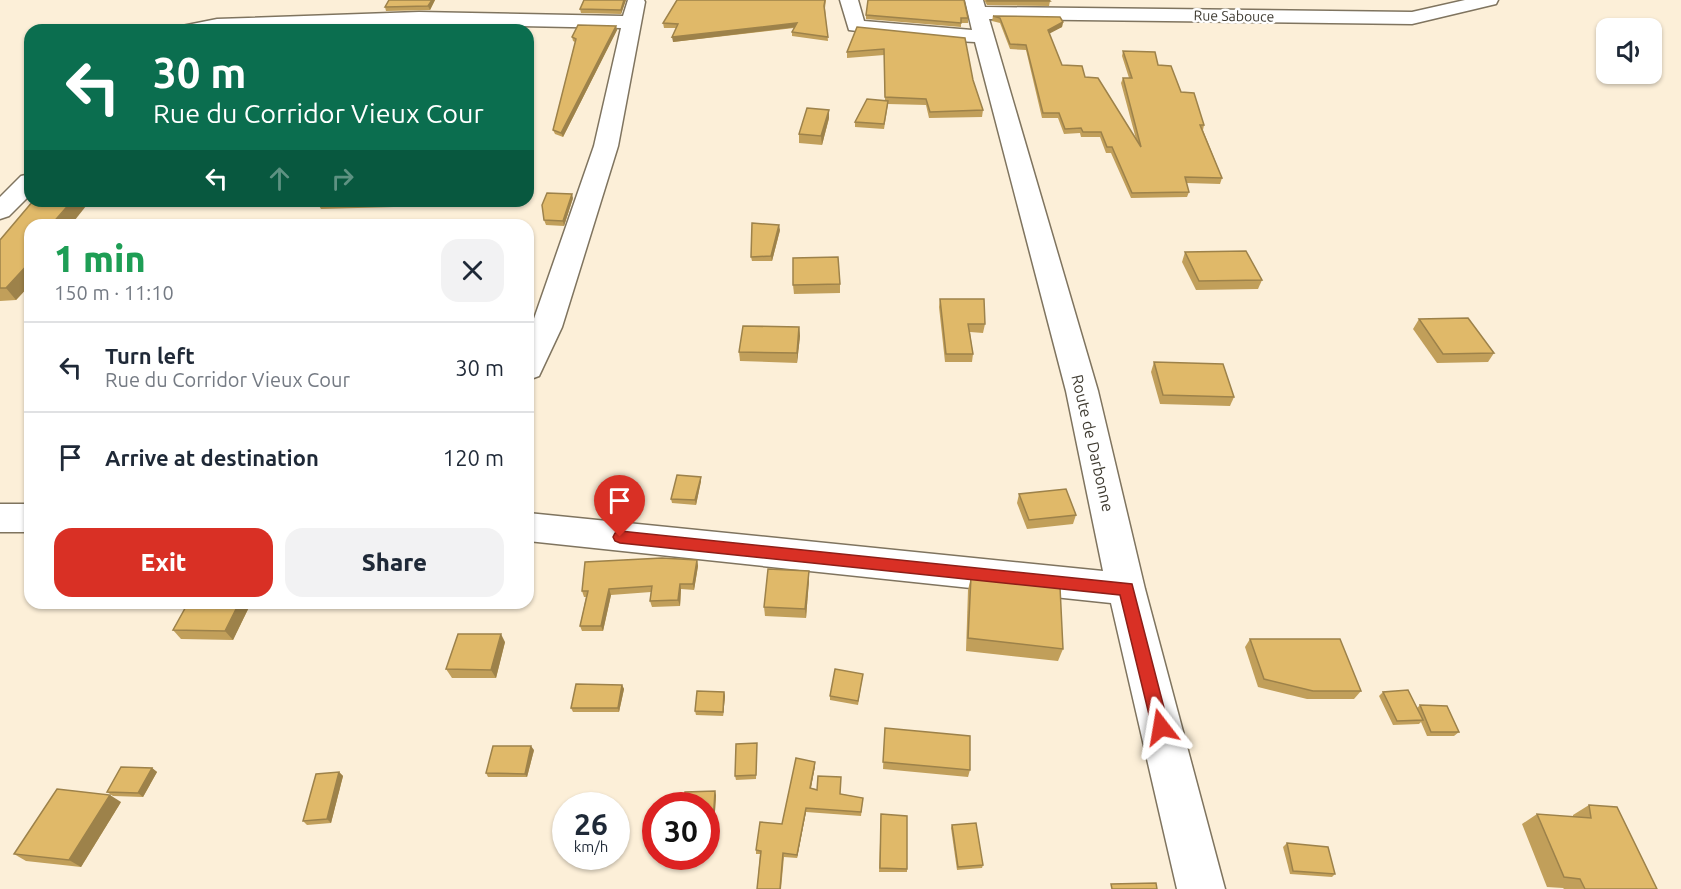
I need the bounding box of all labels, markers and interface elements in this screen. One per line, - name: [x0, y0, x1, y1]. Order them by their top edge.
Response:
- street label: Rue Sabouce: [1193, 7, 1275, 25]
- map controls: [1596, 18, 1662, 84]
- button: sound: [1596, 18, 1662, 84]
- icon: left: [54, 48, 132, 126]
- text: 30 m: [153, 49, 247, 96]
- text: Rue du Corridor Vieux Cour: [153, 98, 484, 128]
- icon: left: [200, 162, 233, 195]
- icon: ahead: [263, 162, 296, 195]
- icon: right: [326, 162, 359, 195]
- text: 1 min: [54, 238, 146, 279]
- button: close: [441, 239, 504, 302]
- text: 150 m · 11:10: [54, 281, 174, 304]
- text: Turn left: [105, 343, 195, 368]
- icon: left: [54, 351, 87, 384]
- text: 30 m: [455, 355, 504, 380]
- text: Rue du Corridor Vieux Cour: [105, 368, 350, 391]
- street label: Route de Darbonne: [1068, 373, 1118, 513]
- icon: arrive: [54, 441, 87, 474]
- text: Arrive at destination: [105, 445, 319, 470]
- text: 120 m: [443, 445, 504, 470]
- pin: [594, 475, 645, 537]
- icon: arrive: [603, 484, 636, 517]
- button: Exit: [54, 528, 273, 597]
- button: Share: [285, 528, 504, 597]
- position arrow: [1129, 695, 1193, 759]
- speed limit sign: 30: [642, 792, 720, 870]
- text: 26: [574, 807, 608, 841]
- text: km/h: [574, 838, 608, 855]

